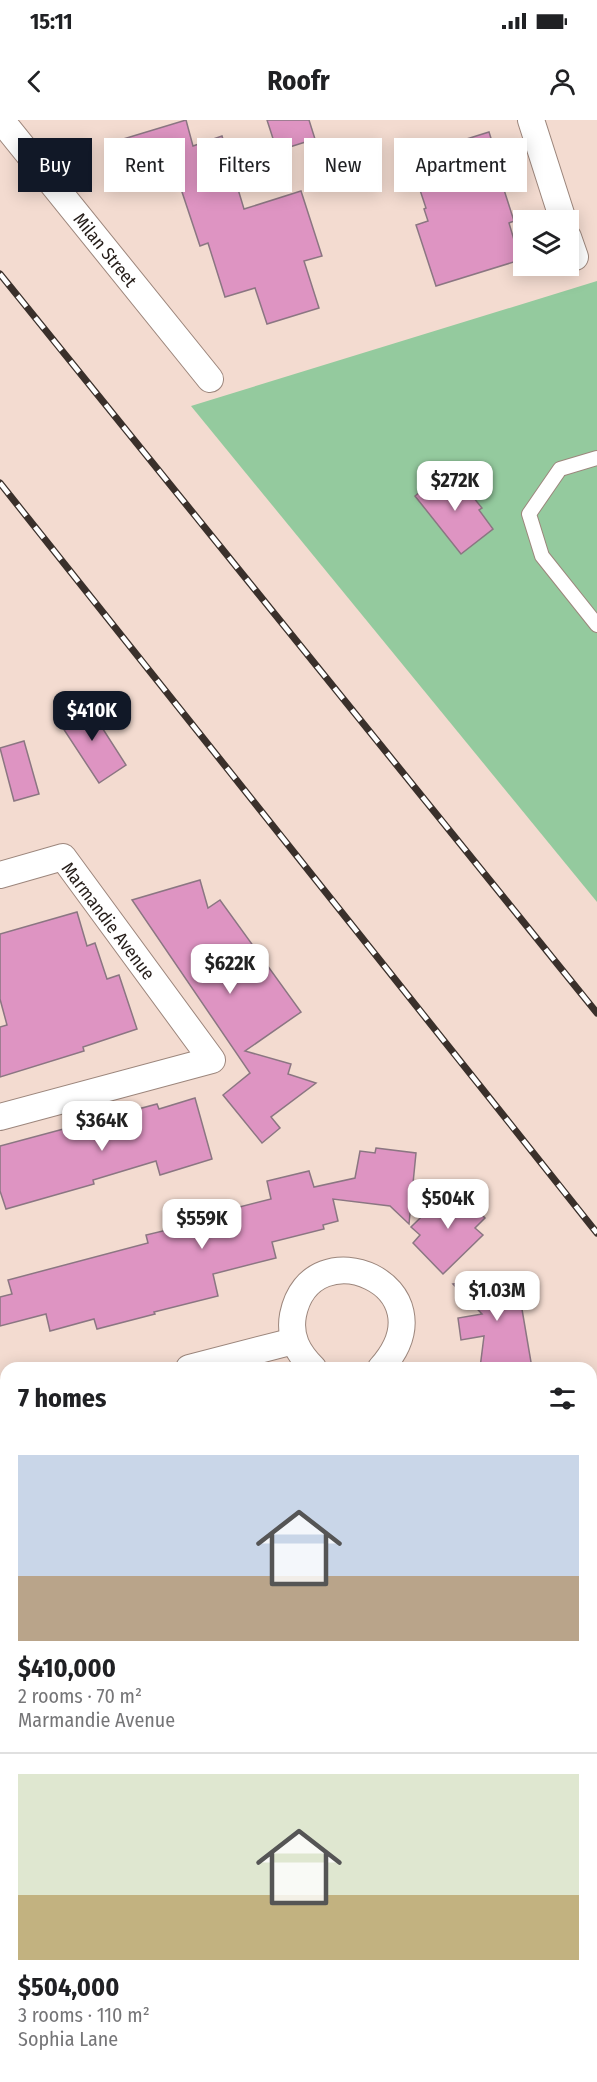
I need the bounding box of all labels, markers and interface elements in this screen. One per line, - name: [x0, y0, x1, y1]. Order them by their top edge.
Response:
- text: 15:11: [30, 8, 73, 35]
- icon: back: [18, 65, 51, 98]
- text: Roofr: [267, 65, 330, 97]
- icon: person: [546, 65, 579, 98]
- chip: Buy: [18, 138, 92, 192]
- chip: Rent: [104, 138, 185, 192]
- chip: Filters: [197, 138, 292, 192]
- chip: New: [304, 138, 382, 192]
- chip: Apartment: [394, 138, 527, 192]
- street label: Milan Street: [69, 209, 142, 292]
- map controls: [513, 210, 579, 276]
- button: layers: [513, 210, 579, 276]
- pin: $272K: [413, 461, 497, 512]
- text: $272K: [431, 468, 479, 492]
- pin: $410K: [50, 691, 134, 742]
- text: $410K: [67, 698, 117, 722]
- street label: Marmandie Avenue: [57, 858, 159, 984]
- pin: $622K: [188, 944, 272, 995]
- text: $622K: [205, 951, 255, 975]
- pin: $364K: [60, 1101, 144, 1152]
- text: $364K: [76, 1108, 128, 1132]
- pin: $504K: [406, 1179, 490, 1230]
- text: $504K: [422, 1186, 474, 1210]
- pin: $559K: [160, 1199, 244, 1250]
- text: $559K: [176, 1206, 228, 1230]
- pin: $1.03M: [448, 1271, 546, 1322]
- text: $1.03M: [469, 1278, 525, 1302]
- icon: filters: [546, 1382, 579, 1415]
- text: 7 homes: [18, 1383, 106, 1414]
- icon: home: [245, 1494, 353, 1602]
- text: $410,000: [18, 1653, 116, 1684]
- text: 2 rooms · 70 m²: [18, 1684, 142, 1708]
- text: Marmandie Avenue: [18, 1708, 175, 1732]
- icon: home: [245, 1813, 353, 1921]
- text: $504,000: [18, 1972, 119, 2003]
- text: 3 rooms · 110 m²: [18, 2003, 150, 2027]
- text: Sophia Lane: [18, 2027, 118, 2051]

